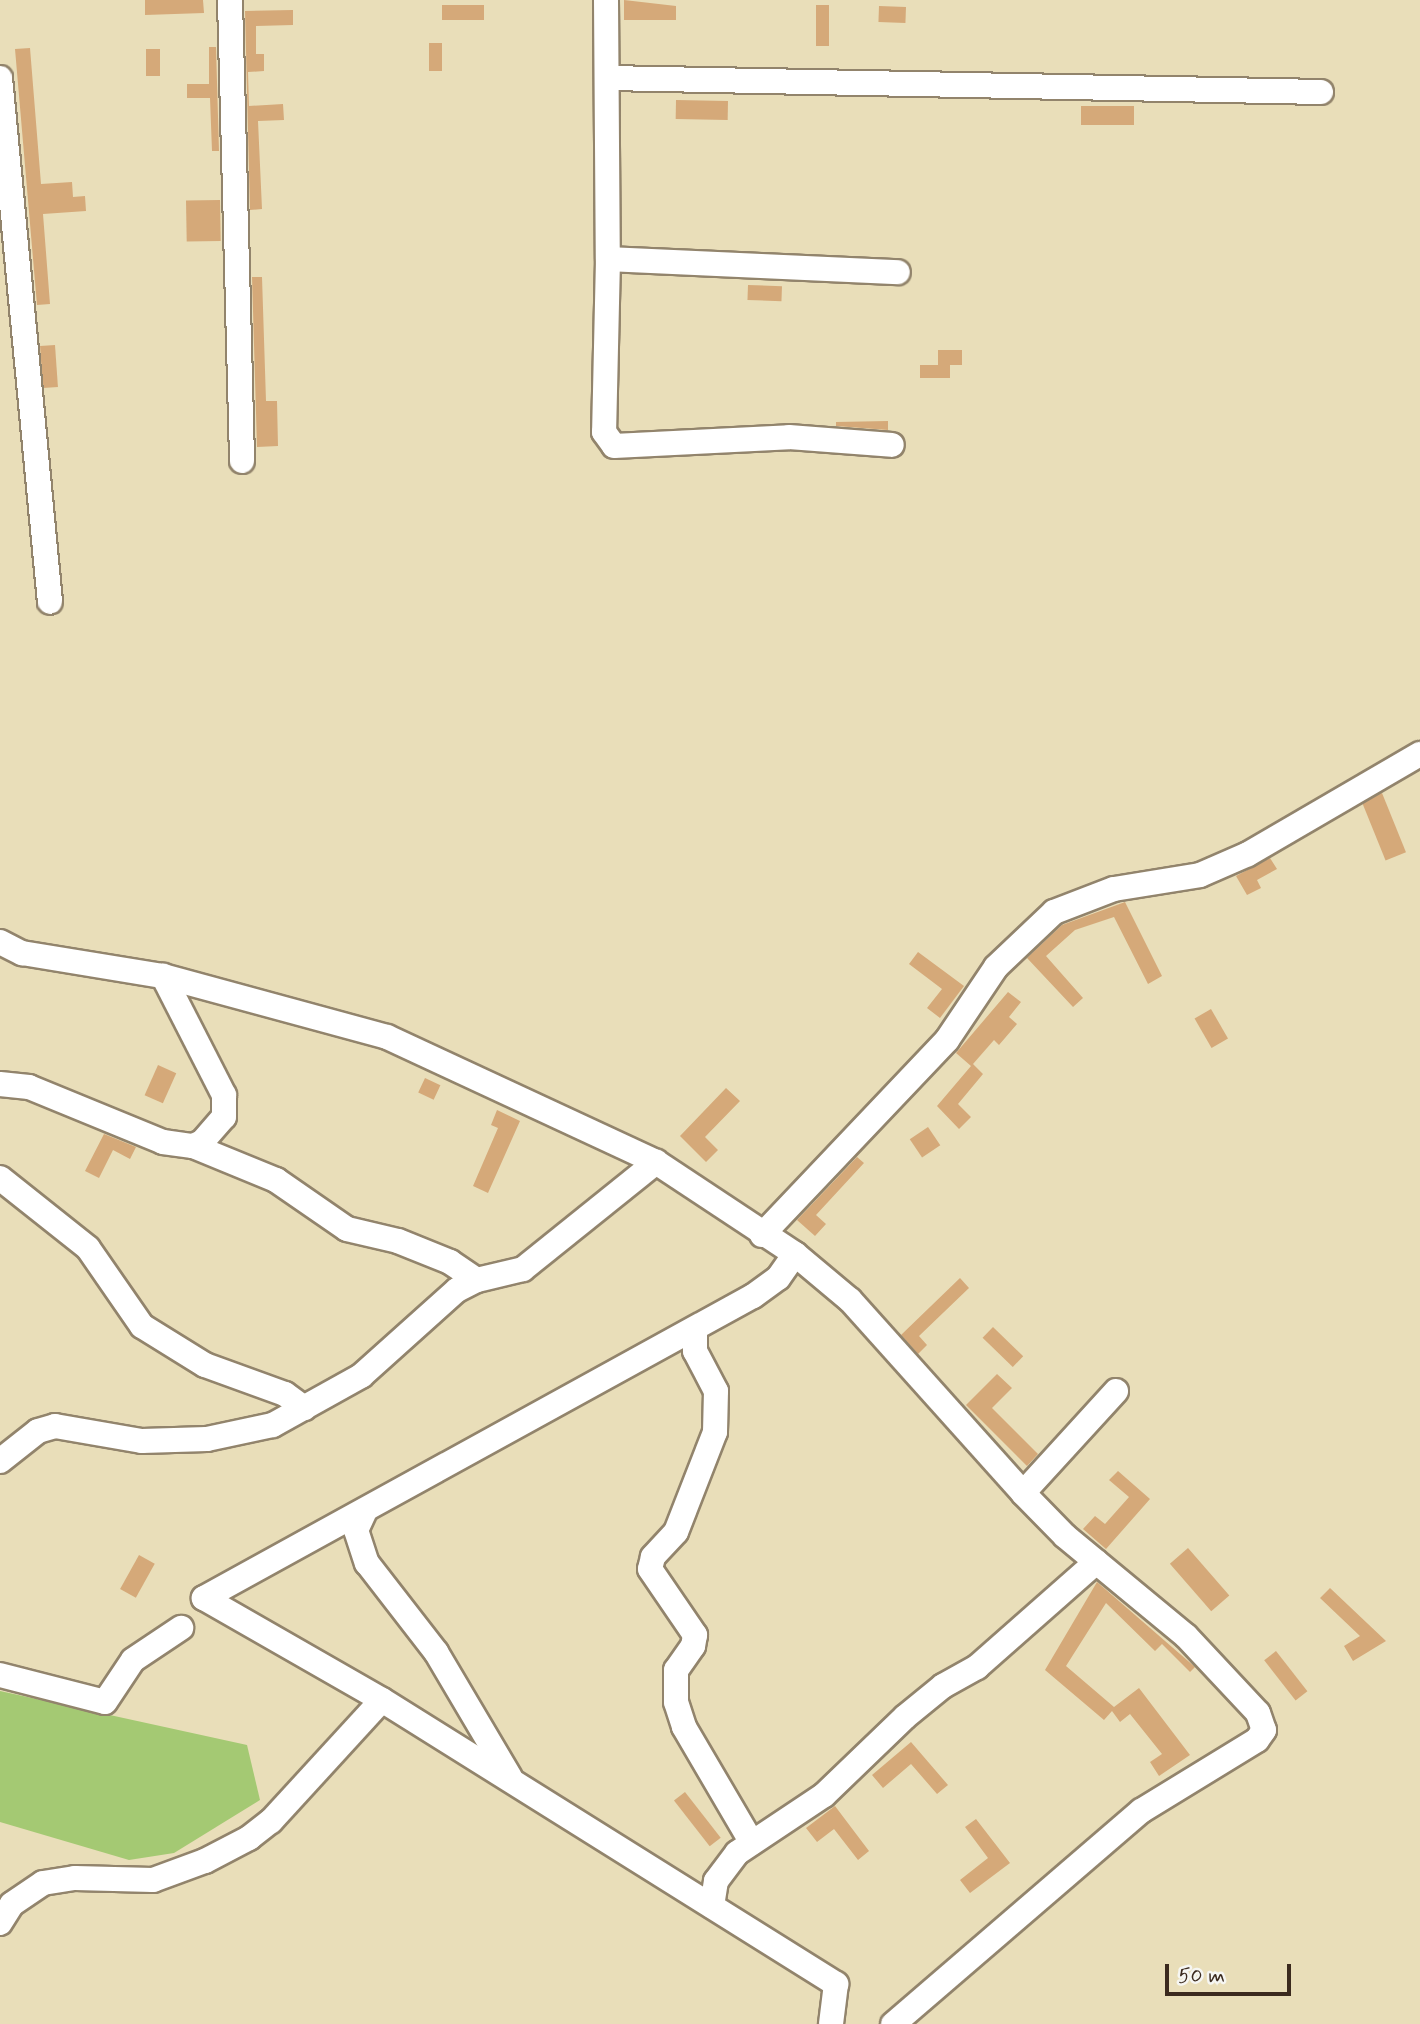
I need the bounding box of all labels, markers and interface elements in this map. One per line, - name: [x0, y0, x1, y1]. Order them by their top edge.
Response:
- scale bar: [1168, 1951, 1294, 1995]
- text: 50 m: [1178, 1962, 1225, 1990]

